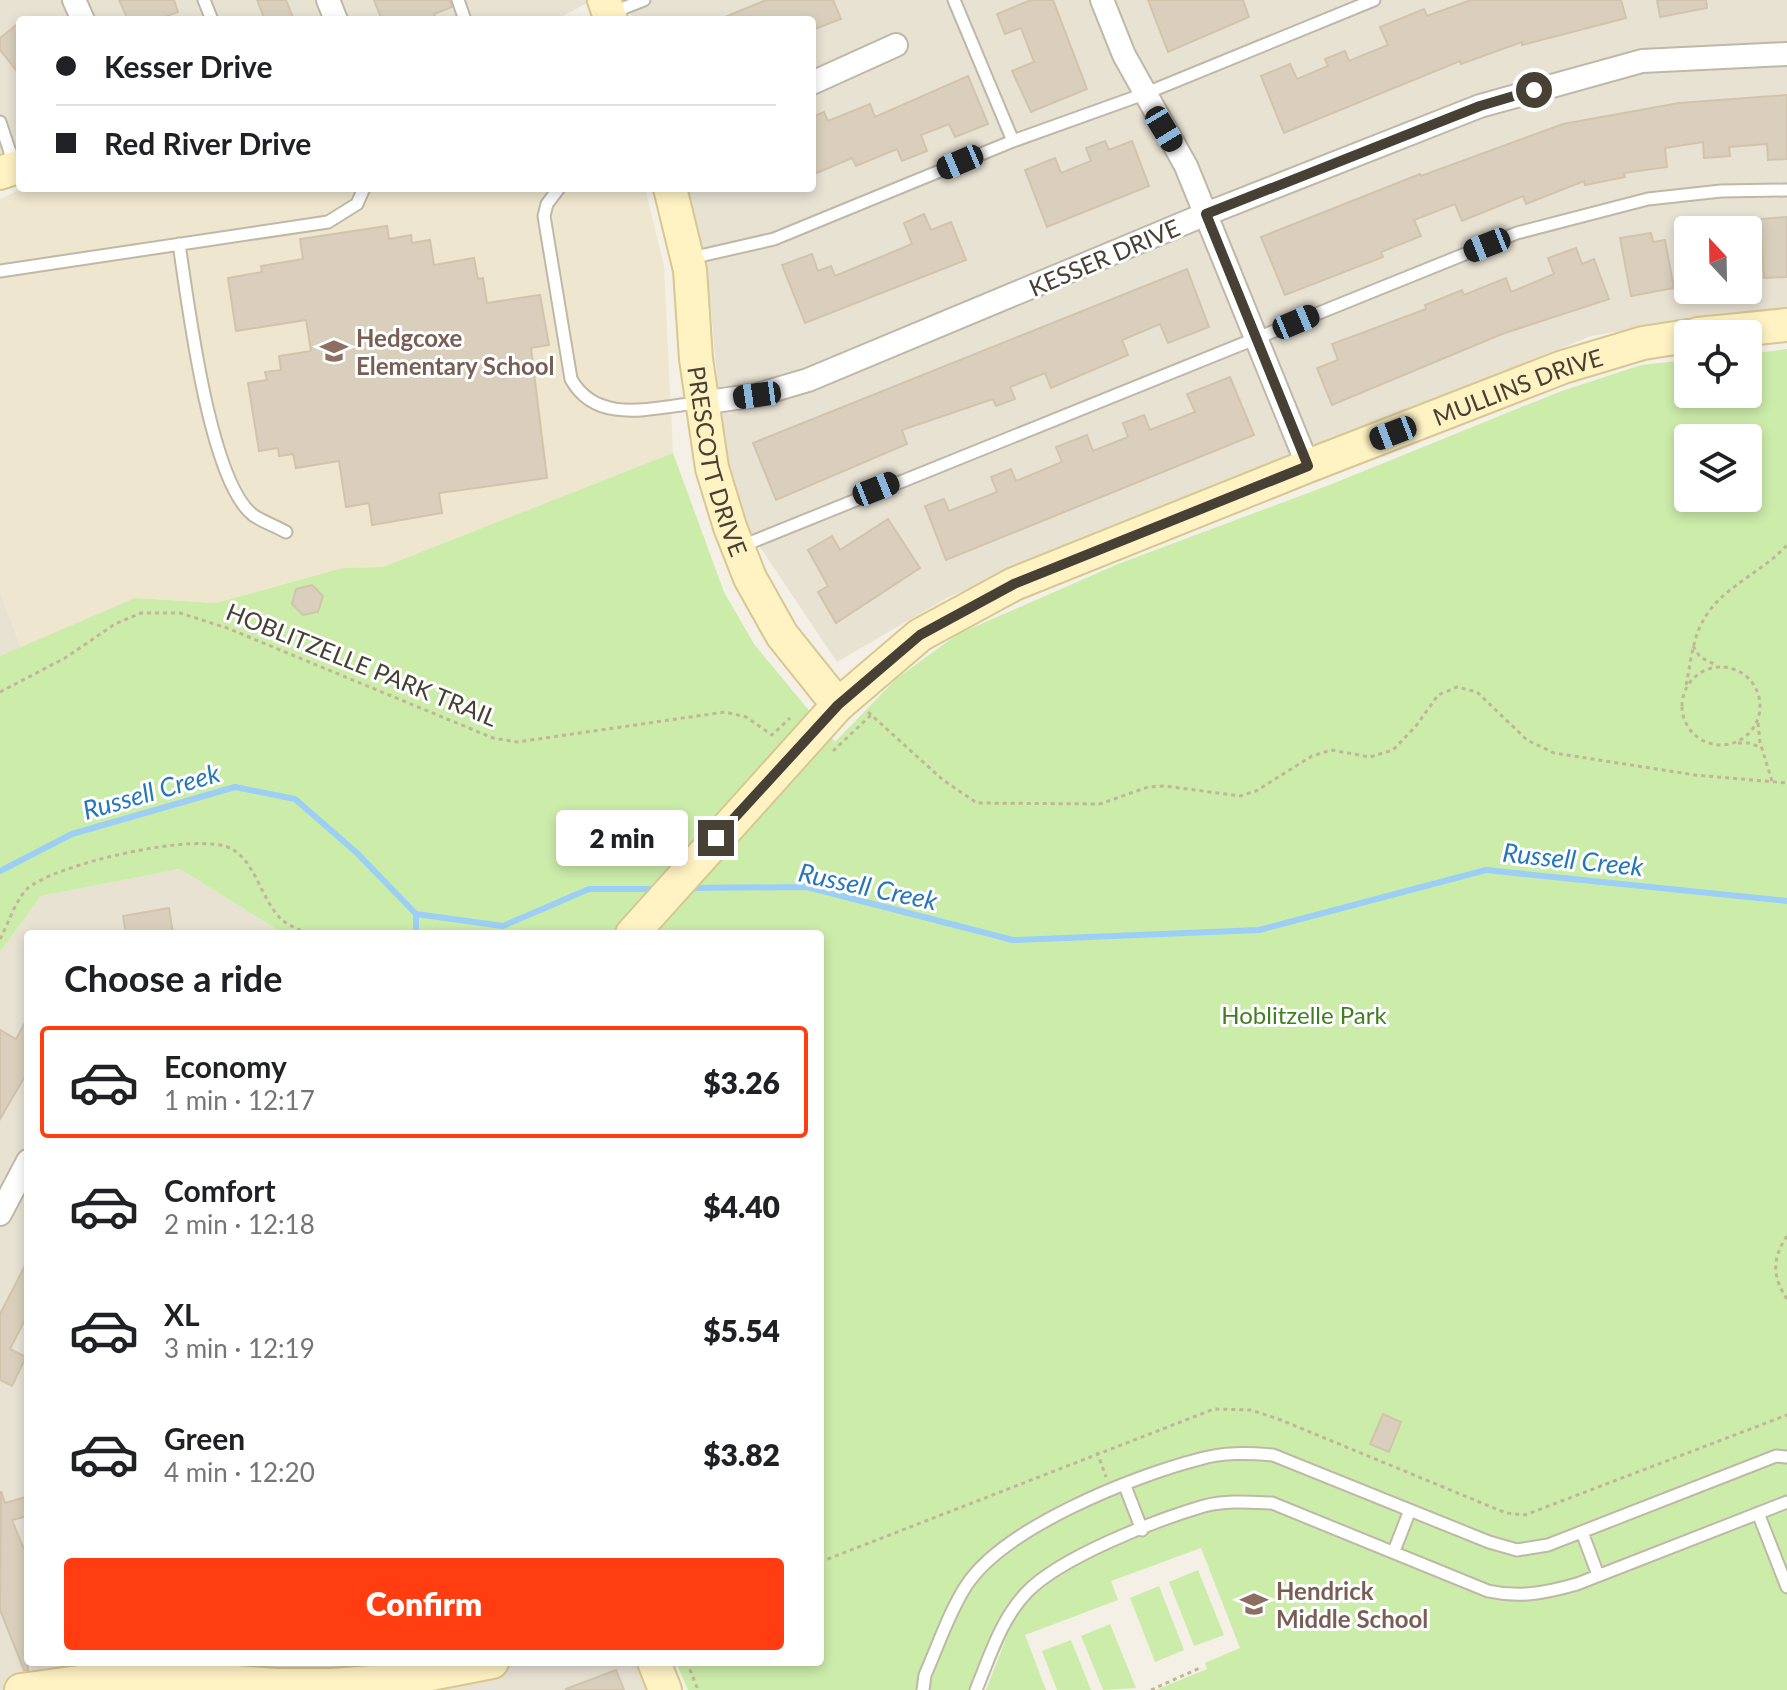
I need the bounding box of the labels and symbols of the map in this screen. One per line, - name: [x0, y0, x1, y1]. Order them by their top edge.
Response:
- route start: [1516, 72, 1552, 108]
- car: [1141, 102, 1187, 156]
- car: [933, 142, 987, 182]
- street label: KESSER DRIVE: [1024, 212, 1184, 302]
- north arrow: [1674, 216, 1762, 304]
- car: [1460, 225, 1514, 265]
- car: [1269, 302, 1323, 342]
- place label: Hedgcoxe Elementary School: [356, 323, 555, 380]
- school or university icon: Hedgcoxe Elementary School: [319, 336, 349, 366]
- street label: MULLINS DRIVE: [1429, 342, 1606, 431]
- street label: PRESCOTT DRIVE: [683, 364, 754, 560]
- car: [732, 380, 782, 410]
- car: [1366, 413, 1420, 453]
- car: [849, 469, 903, 509]
- street label: HOBLITZELLE PARK TRAIL: [222, 596, 502, 732]
- water label: Russell Creek: [79, 756, 224, 826]
- callout: 2 min: [556, 810, 688, 866]
- route end: [698, 820, 734, 856]
- water label: Russell Creek: [1501, 836, 1646, 882]
- water label: Russell Creek: [796, 856, 941, 916]
- park label: Hoblitzelle Park: [1221, 1000, 1387, 1029]
- place label: Hendrick Middle School: [1276, 1576, 1428, 1633]
- school or university icon: Hendrick Middle School: [1239, 1589, 1269, 1619]

